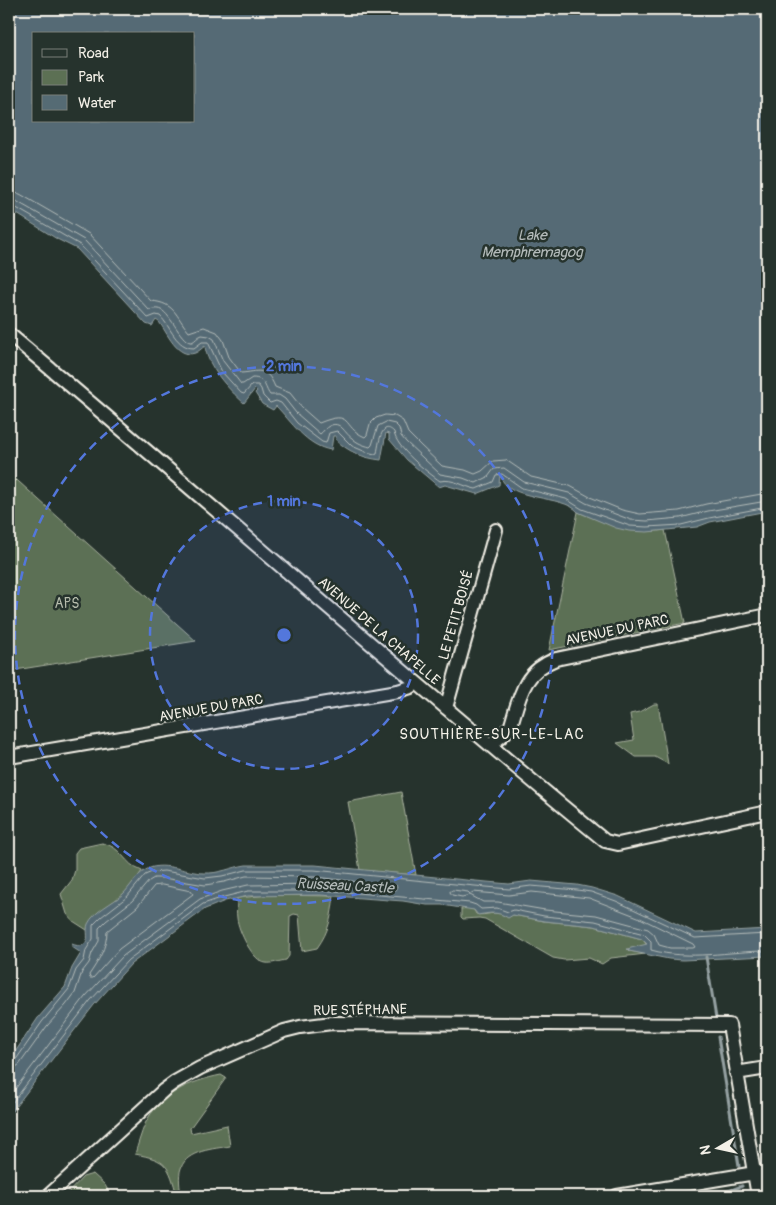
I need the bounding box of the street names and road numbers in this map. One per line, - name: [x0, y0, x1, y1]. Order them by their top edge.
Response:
- street label: LE PETIT BOISÉ: [434, 568, 477, 662]
- street label: AVENUE DE LA CHAPELLE: [315, 573, 443, 689]
- street label: AVENUE DU PARC: [564, 611, 671, 649]
- street label: AVENUE DU PARC: [158, 690, 265, 726]
- street label: RUE STÉPHANE: [313, 1000, 407, 1019]

